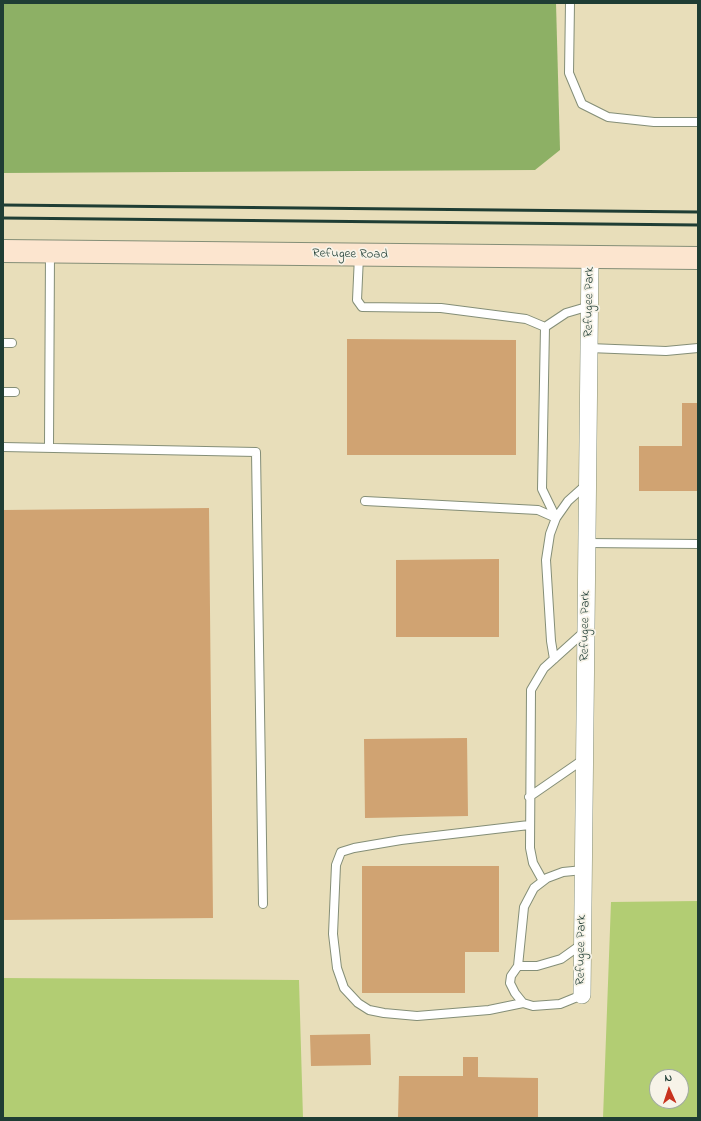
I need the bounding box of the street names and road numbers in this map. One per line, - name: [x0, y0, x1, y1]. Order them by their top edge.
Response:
- street label: Refugee Road: [312, 247, 388, 263]
- street label: Refugee Park: [582, 267, 598, 337]
- street label: Refugee Park: [578, 591, 594, 661]
- street label: Refugee Park: [574, 915, 590, 985]

